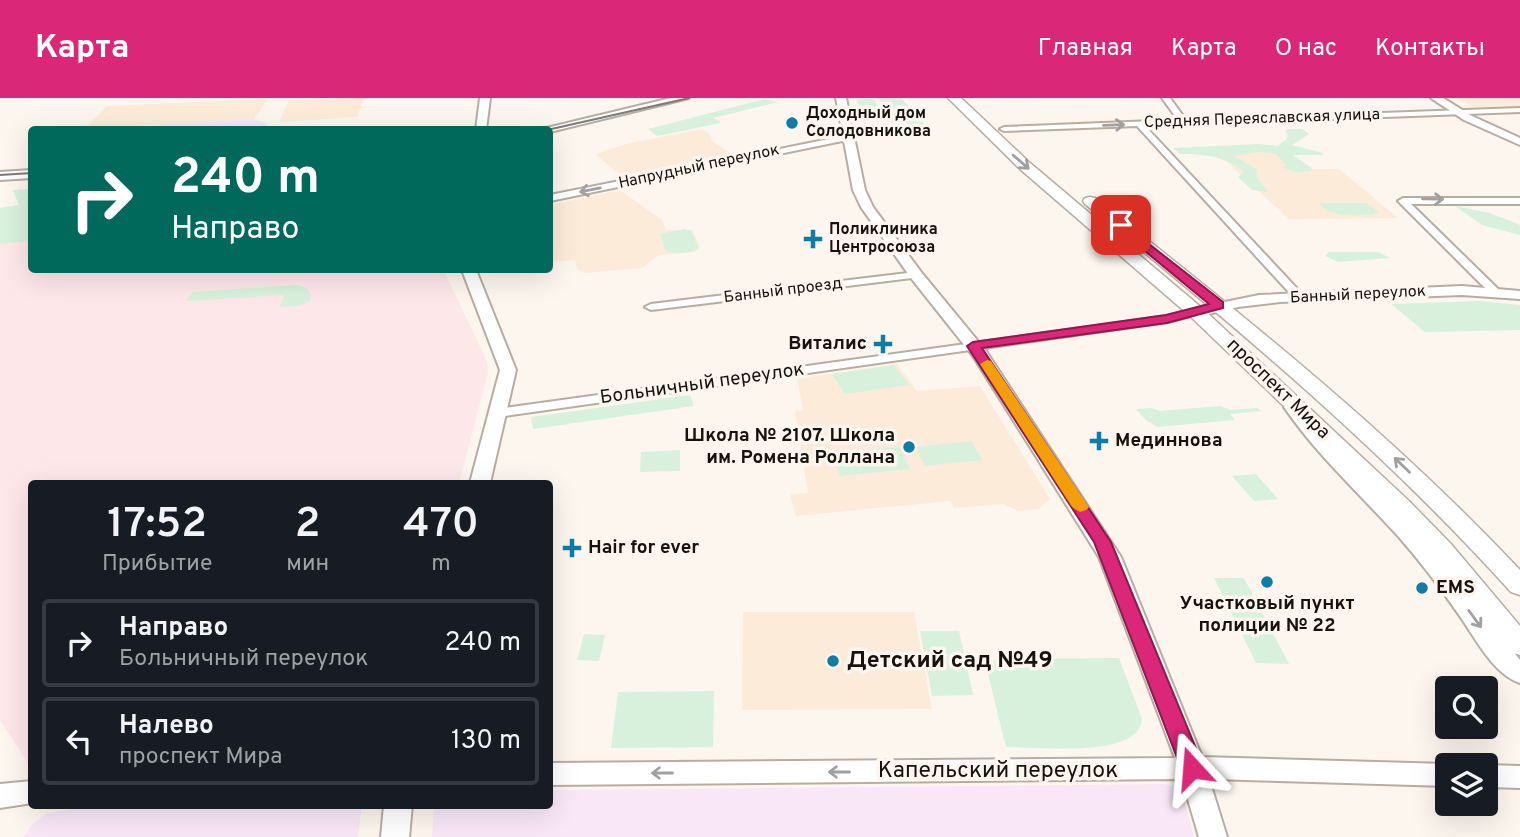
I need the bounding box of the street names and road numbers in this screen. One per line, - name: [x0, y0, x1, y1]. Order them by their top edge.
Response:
- street label: Средняя Переяславская улица: [1144, 105, 1380, 133]
- street label: Напрудный переулок: [617, 140, 781, 194]
- street label: Банный проезд: [722, 274, 844, 308]
- street label: Банный переулок: [1289, 281, 1427, 309]
- street label: проспект Мира: [1221, 333, 1335, 445]
- street label: Больничный переулок: [598, 358, 806, 410]
- street label: Капельский переулок: [878, 757, 1118, 786]

